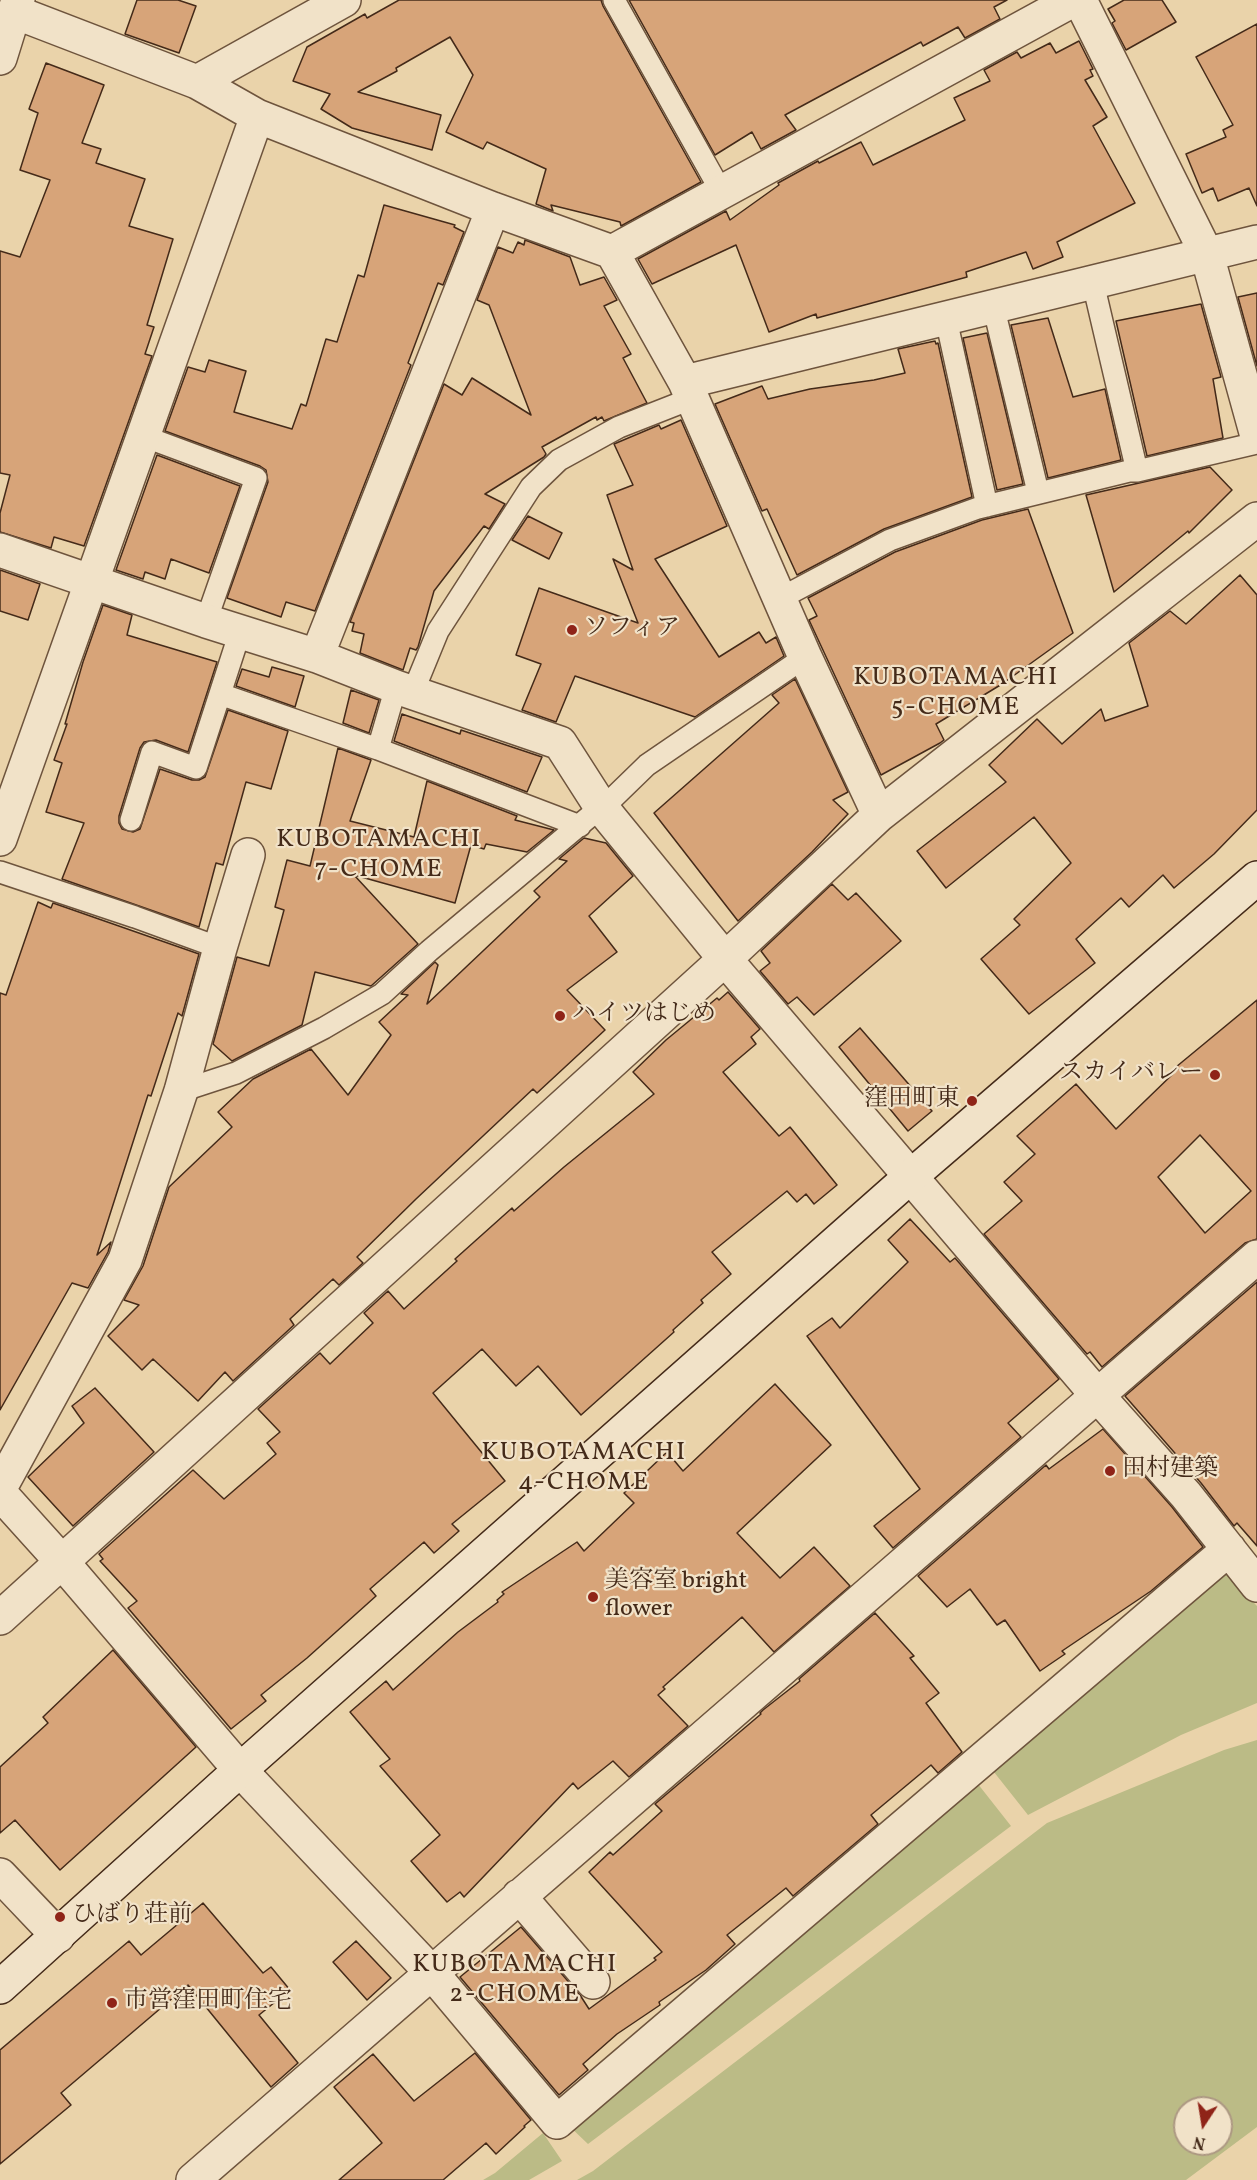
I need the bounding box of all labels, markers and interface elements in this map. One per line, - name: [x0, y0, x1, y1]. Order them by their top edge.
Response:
- place label: ソフィア: [584, 616, 680, 644]
- marker: ソフィア: [565, 623, 579, 637]
- district label: KUBOTAMACHI 5-CHOME: [853, 663, 1059, 724]
- district label: KUBOTAMACHI 7-CHOME: [276, 825, 482, 886]
- place label: ハイツはじめ: [572, 1002, 716, 1030]
- marker: ハイツはじめ: [553, 1009, 567, 1023]
- place label: スカイバレー: [1059, 1061, 1203, 1089]
- marker: スカイバレー: [1208, 1068, 1222, 1082]
- place label: 窪田町東: [864, 1087, 960, 1115]
- marker: 窪田町東: [965, 1094, 979, 1108]
- district label: KUBOTAMACHI 4-CHOME: [481, 1438, 687, 1500]
- place label: 田村建築: [1122, 1457, 1218, 1485]
- marker: 田村建築: [1103, 1464, 1117, 1478]
- place label: 美容室 bright flower: [605, 1569, 747, 1625]
- marker: 美容室 bright flower: [586, 1590, 600, 1604]
- place label: ひばり荘前: [72, 1903, 192, 1931]
- marker: ひばり荘前: [53, 1910, 67, 1924]
- district label: KUBOTAMACHI 2-CHOME: [412, 1950, 618, 2012]
- place label: 市営窪田町住宅: [124, 1989, 292, 2017]
- marker: 市営窪田町住宅: [105, 1996, 119, 2010]
- north arrow: [1173, 2096, 1233, 2156]
- text: N: [1192, 2130, 1208, 2154]

